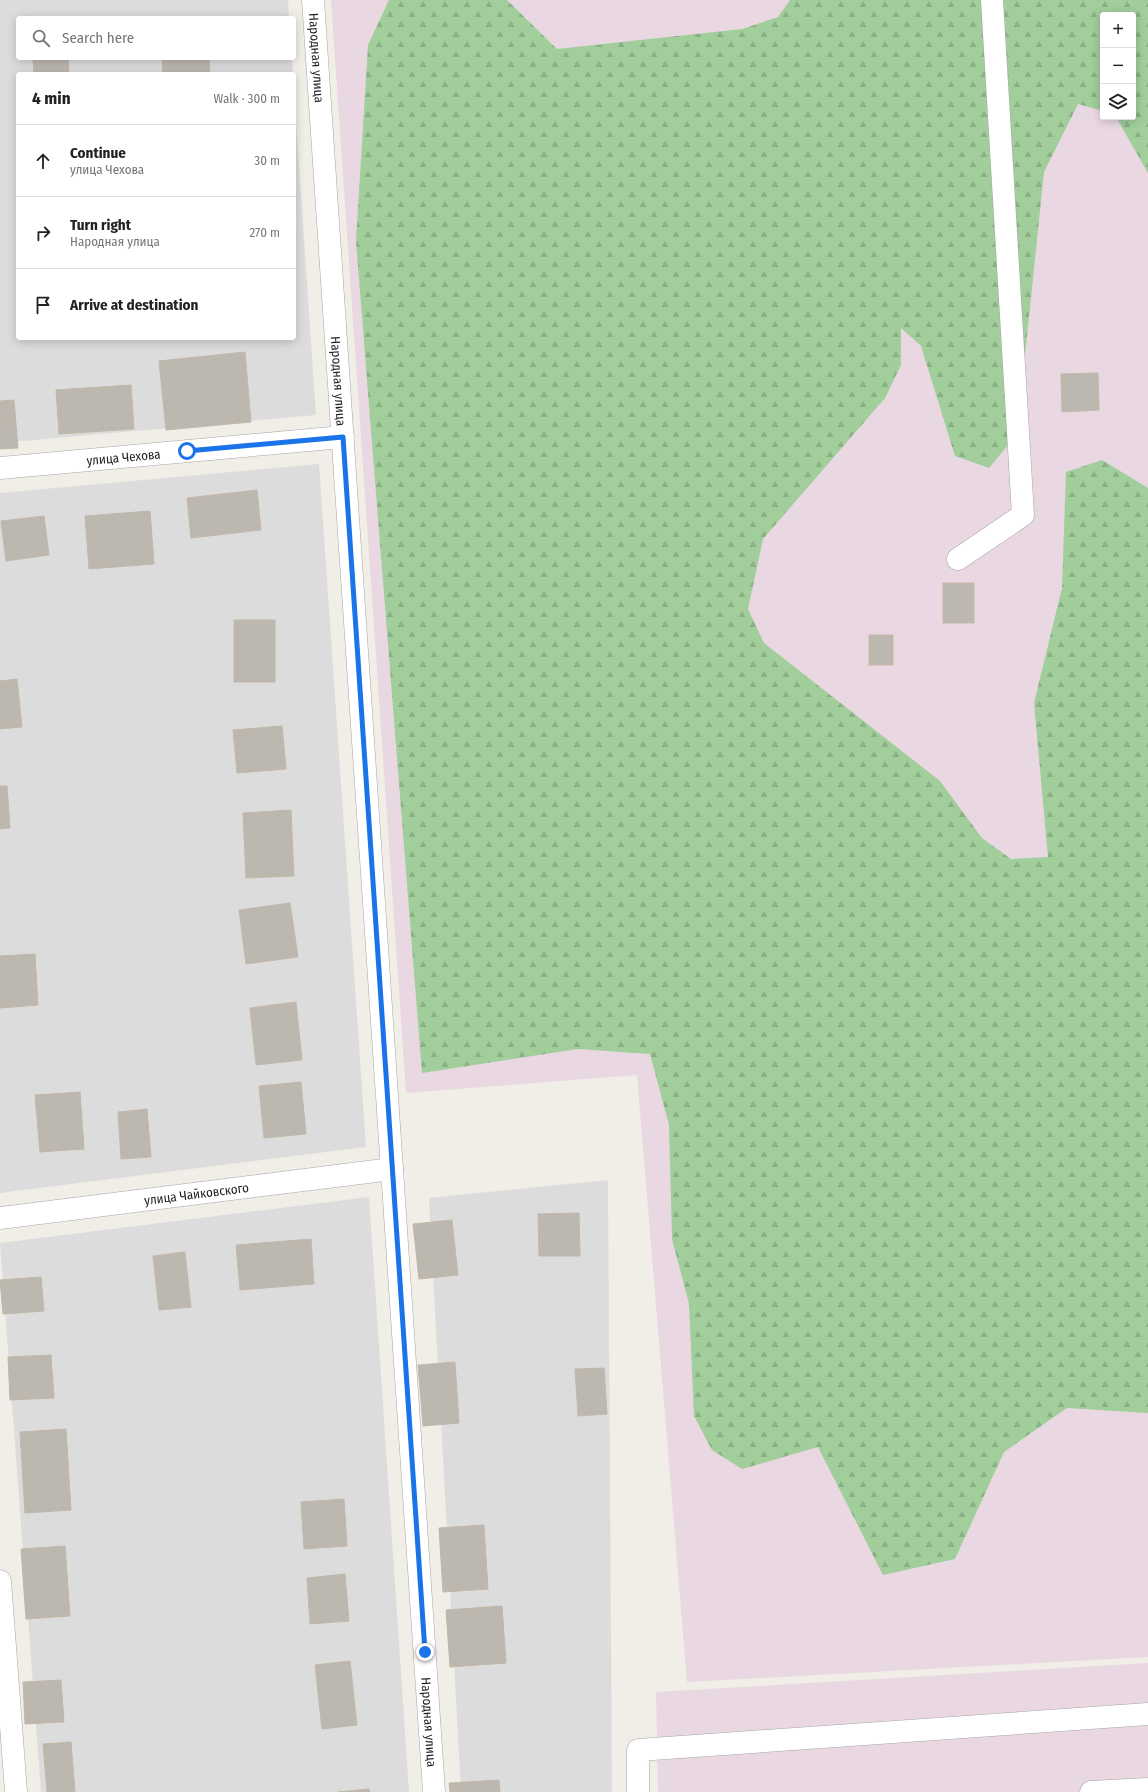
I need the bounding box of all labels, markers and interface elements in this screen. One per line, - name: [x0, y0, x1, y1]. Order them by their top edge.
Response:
- map controls: [1100, 12, 1136, 120]
- button: +: [1100, 12, 1136, 48]
- street label: Народная улица: [306, 13, 327, 103]
- search box: [16, 16, 296, 60]
- icon: search: [30, 27, 52, 49]
- text: Search here: [62, 29, 134, 47]
- button: −: [1100, 48, 1136, 84]
- button: layers: [1100, 84, 1136, 120]
- text: 4 min: [32, 88, 71, 109]
- text: Walk · 300 m: [214, 91, 280, 106]
- text: Continue: [70, 144, 126, 162]
- icon: ahead: [32, 150, 54, 172]
- text: 30 m: [254, 153, 280, 168]
- text: улица Чехова: [70, 162, 144, 177]
- text: Turn right: [70, 216, 131, 234]
- icon: right: [32, 222, 54, 244]
- text: 270 m: [249, 225, 280, 240]
- text: Народная улица: [70, 234, 160, 249]
- icon: arrive: [32, 294, 54, 316]
- text: Arrive at destination: [70, 296, 198, 314]
- street label: Народная улица: [328, 336, 349, 426]
- route start: [178, 442, 196, 460]
- street label: улица Чехова: [86, 446, 161, 468]
- street label: улица Чайковского: [143, 1179, 250, 1207]
- route end: [416, 1643, 434, 1661]
- street label: Народная улица: [419, 1677, 440, 1767]

